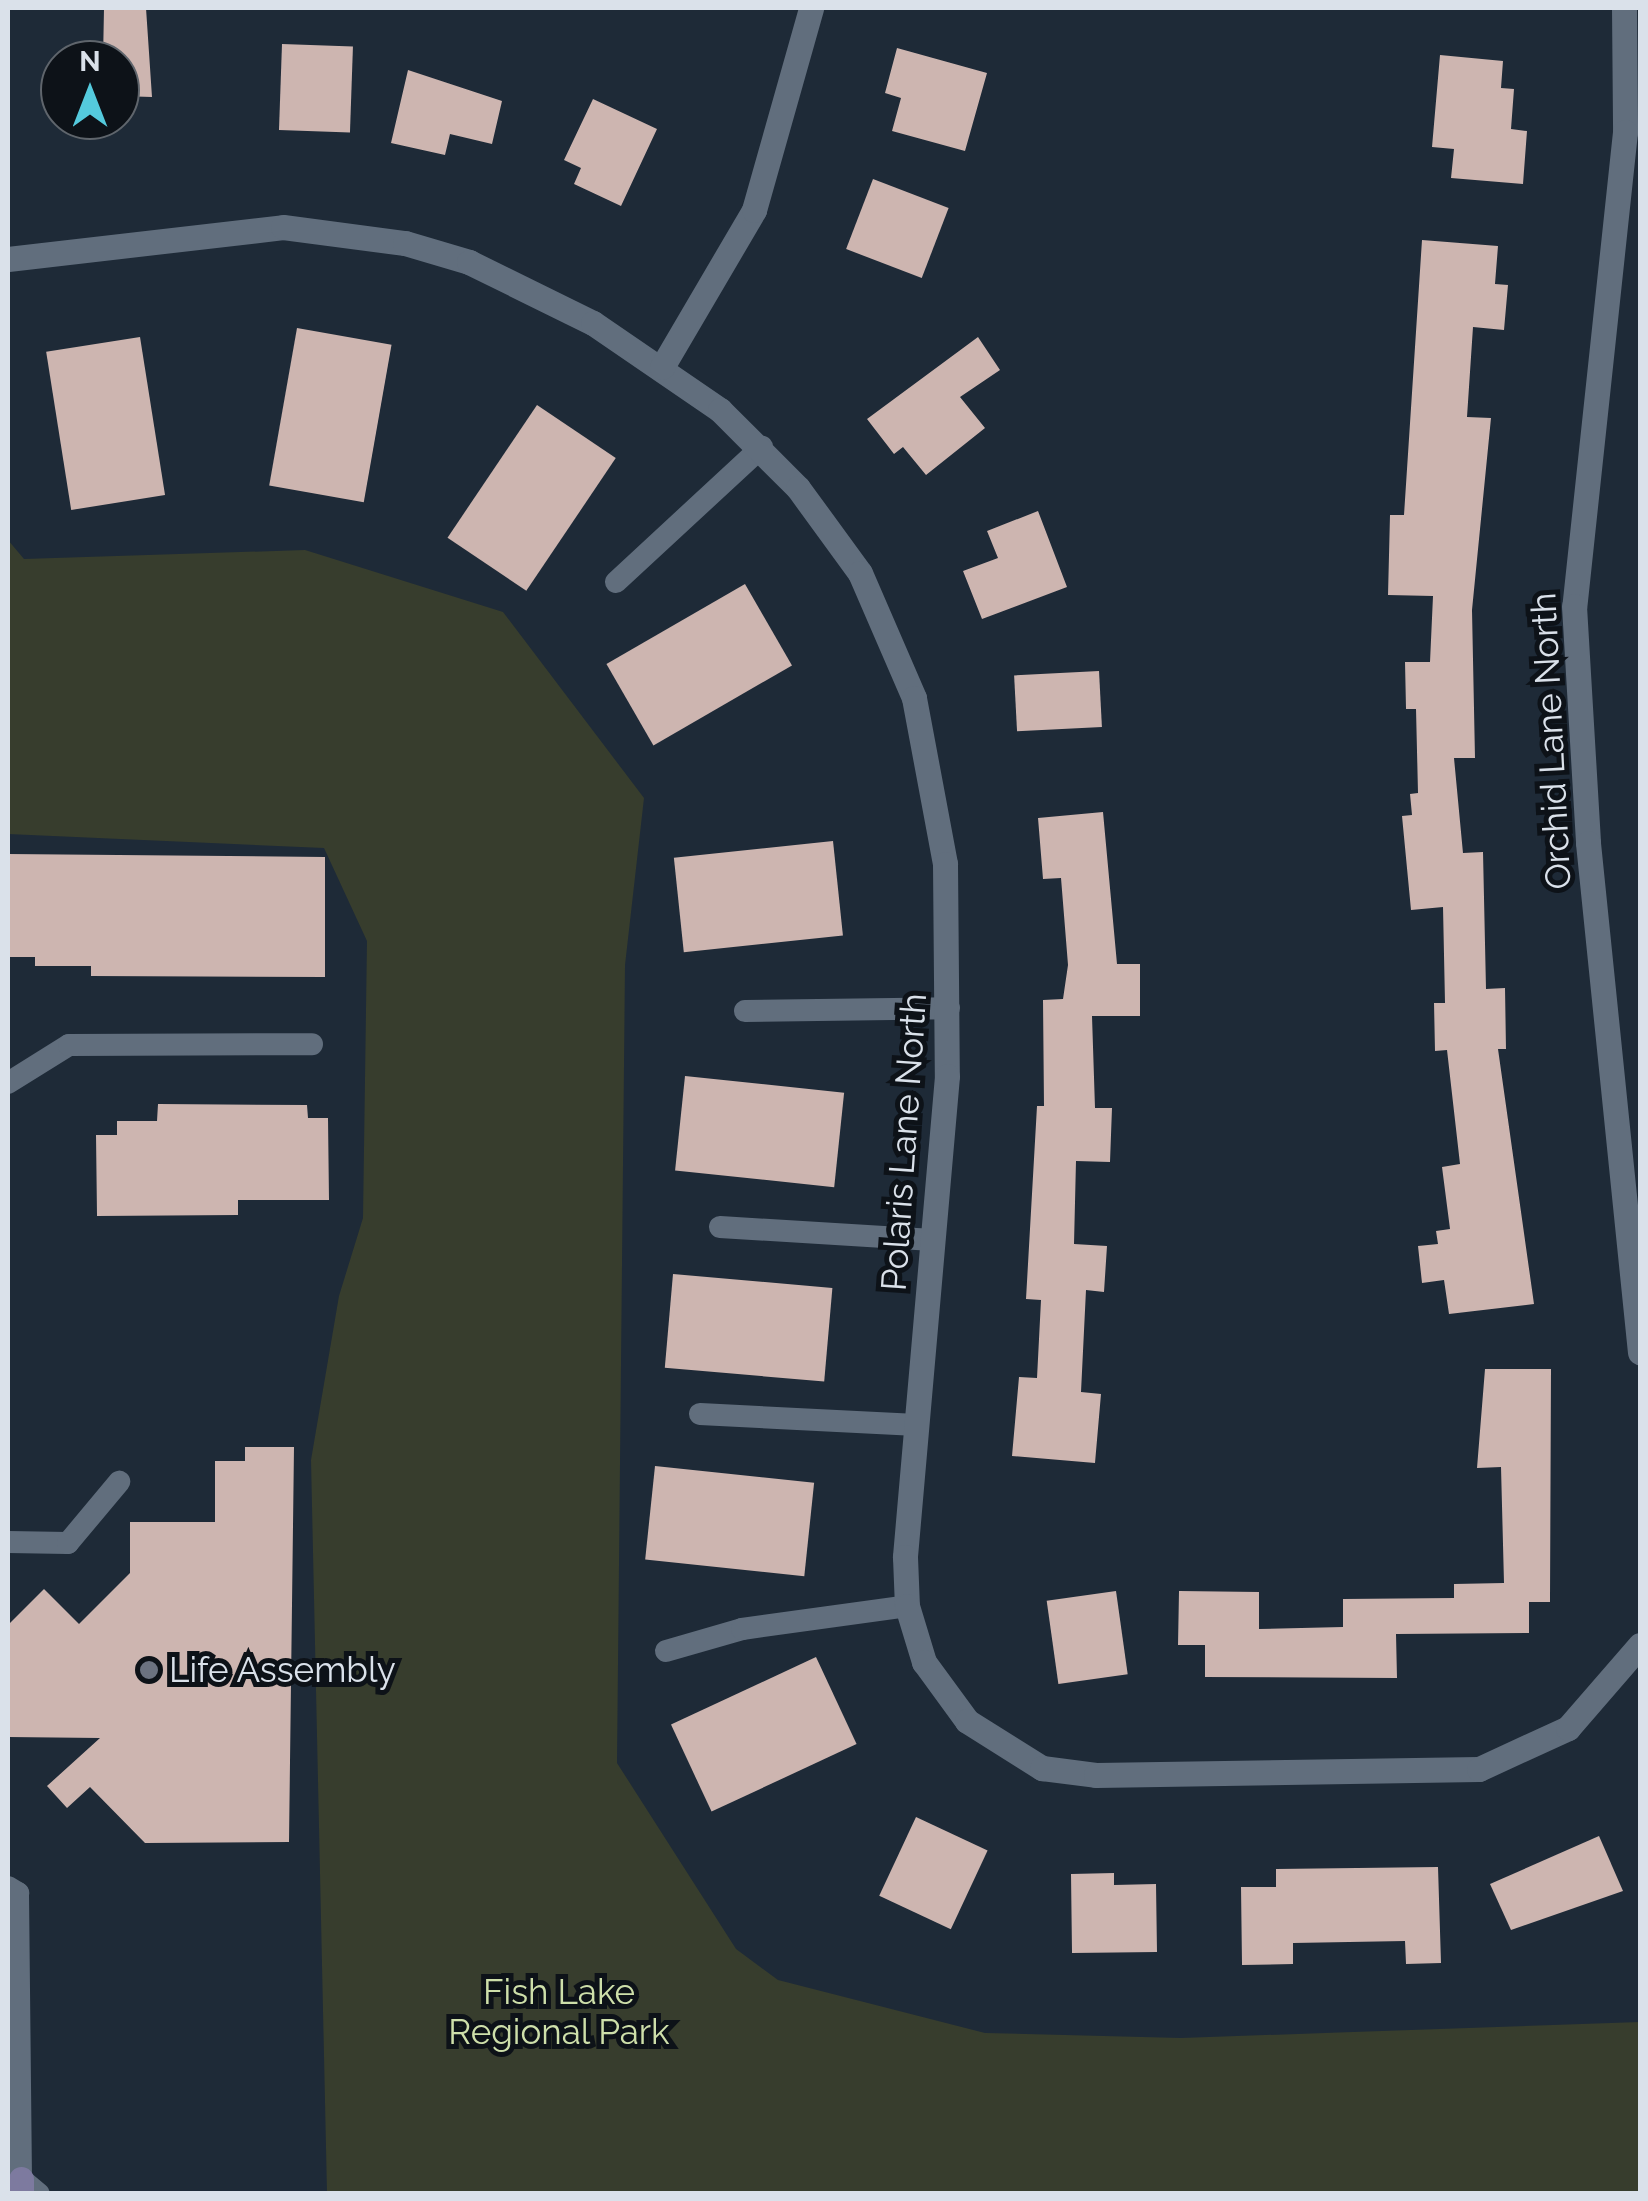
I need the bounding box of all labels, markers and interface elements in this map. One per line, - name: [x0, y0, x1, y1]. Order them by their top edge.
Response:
- north arrow: [40, 40, 140, 140]
- text: N: [79, 45, 101, 78]
- street label: Orchid Lane North: [1522, 592, 1580, 890]
- street label: Polaris Lane North: [873, 992, 935, 1292]
- place label: Life Assembly: [169, 1649, 397, 1691]
- marker: Life Assembly: [138, 1659, 160, 1681]
- park label: Fish Lake Regional Park: [448, 1971, 670, 2053]

